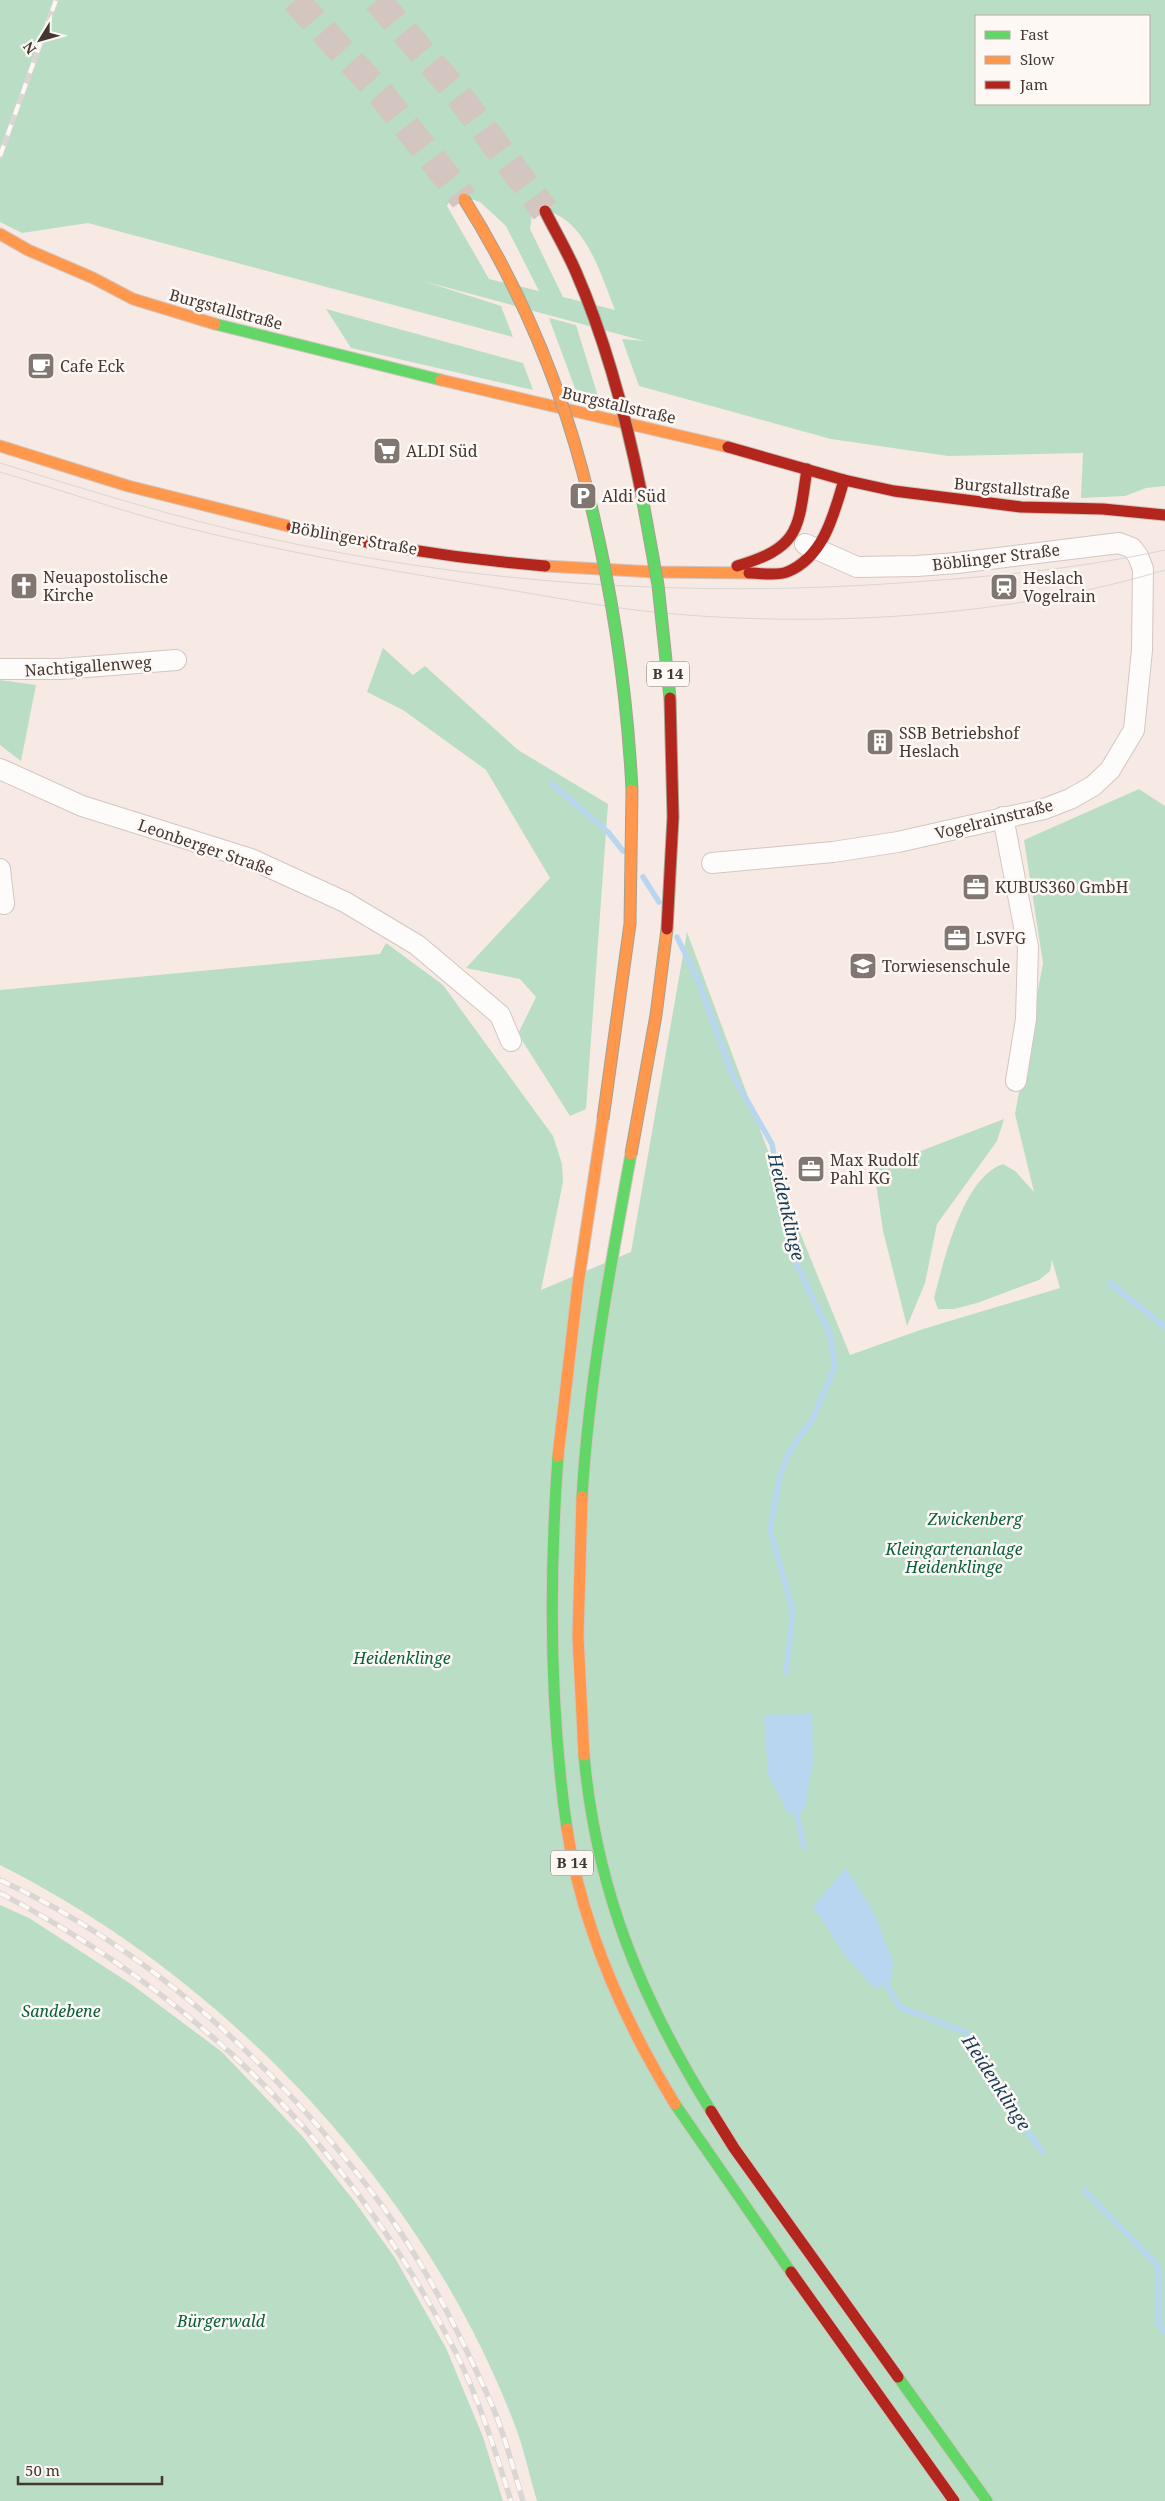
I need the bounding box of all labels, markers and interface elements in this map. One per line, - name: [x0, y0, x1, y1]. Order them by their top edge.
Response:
- north arrow: [15, 15, 65, 65]
- legend: [975, 15, 1150, 105]
- text: Fast: [1020, 24, 1049, 44]
- text: N: [18, 38, 40, 58]
- text: Slow: [1020, 49, 1054, 69]
- text: Jam: [1019, 74, 1048, 94]
- street label: Burgstallstraße: [167, 283, 285, 335]
- cafe icon: Cafe Eck: [26, 351, 56, 381]
- place label: Cafe Eck: [60, 355, 125, 377]
- street label: Burgstallstraße: [560, 381, 678, 429]
- supermarket icon: ALDI Süd: [372, 436, 402, 466]
- place label: ALDI Süd: [406, 440, 478, 462]
- street label: Burgstallstraße: [953, 472, 1071, 504]
- parking icon: Aldi Süd: [568, 481, 598, 511]
- place label: Aldi Süd: [602, 485, 666, 507]
- street label: Böblinger Straße: [289, 516, 419, 560]
- street label: Böblinger Straße: [931, 538, 1061, 576]
- place label: Neuapostolische Kirche: [43, 566, 168, 606]
- place label: Heslach Vogelrain: [1023, 567, 1096, 607]
- church icon: Neuapostolische Kirche: [9, 571, 39, 601]
- station icon: Heslach Vogelrain: [989, 572, 1019, 602]
- street label: Nachtigallenweg: [24, 651, 153, 681]
- road number: B 14: [647, 662, 689, 686]
- place label: SSB Betriebshof Heslach: [899, 722, 1021, 762]
- building icon: SSB Betriebshof Heslach: [865, 727, 895, 757]
- street label: Vogelrainstraße: [933, 794, 1055, 844]
- street label: Leonberger Straße: [135, 813, 277, 881]
- office icon: KUBUS360 GmbH: [961, 872, 991, 902]
- place label: KUBUS360 GmbH: [995, 876, 1129, 898]
- office icon: LSVFG: [942, 923, 972, 953]
- place label: LSVFG: [976, 927, 1027, 949]
- school or university icon: Torwiesenschule: [848, 951, 878, 981]
- place label: Torwiesenschule: [882, 955, 1010, 977]
- place label: Max Rudolf Pahl KG: [830, 1149, 920, 1189]
- water label: Heidenklinge: [763, 1150, 811, 1263]
- office icon: Max Rudolf Pahl KG: [796, 1154, 826, 1184]
- park label: Zwickenberg: [927, 1508, 1023, 1530]
- park label: Kleingartenanlage Heidenklinge: [884, 1538, 1023, 1578]
- park label: Heidenklinge: [352, 1647, 451, 1669]
- road number: B 14: [551, 1850, 593, 1876]
- park label: Sandebene: [21, 2000, 101, 2022]
- water label: Heidenklinge: [956, 2029, 1037, 2135]
- park label: Bürgerwald: [176, 2310, 266, 2332]
- scale bar: [18, 2454, 161, 2486]
- text: 50 m: [25, 2460, 60, 2480]

